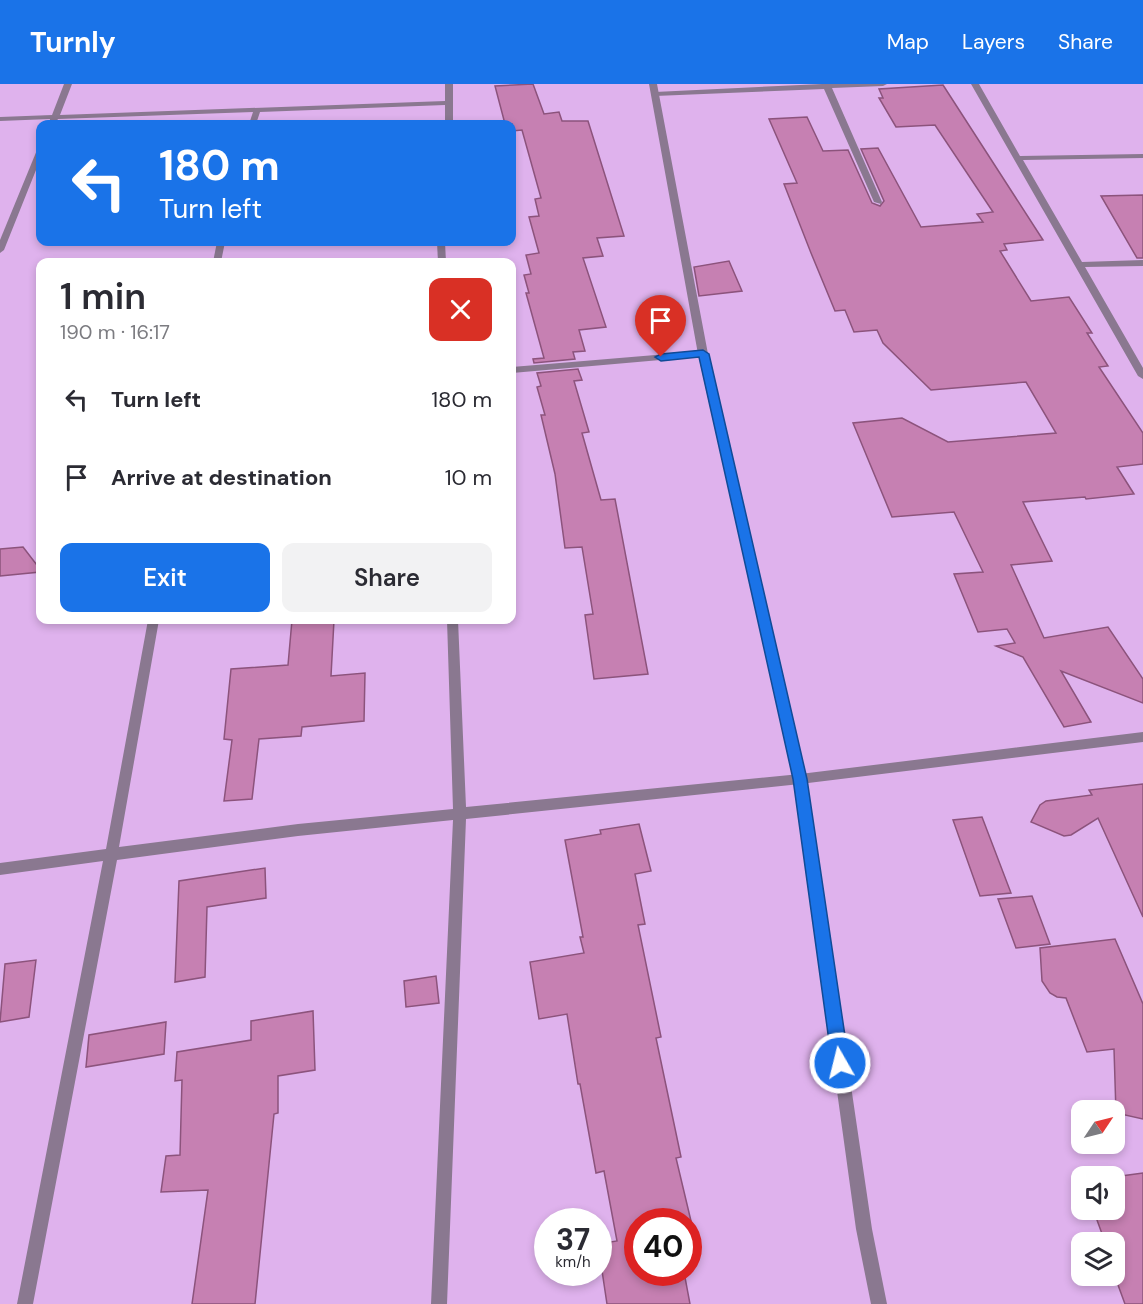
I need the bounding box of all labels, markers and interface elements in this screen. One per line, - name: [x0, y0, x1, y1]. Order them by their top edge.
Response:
- text: Turnly: [30, 24, 116, 61]
- text: Map: [887, 28, 929, 56]
- text: Layers: [962, 28, 1025, 56]
- text: Share: [1058, 28, 1113, 56]
- text: 180 m: [159, 138, 280, 193]
- icon: left: [60, 144, 138, 222]
- text: Turn left: [159, 191, 262, 226]
- text: 1 min: [60, 273, 146, 320]
- button: close: [429, 278, 492, 341]
- pin: [635, 295, 686, 357]
- icon: arrive: [644, 304, 677, 337]
- text: 190 m · 16:17: [60, 319, 170, 345]
- icon: left: [60, 383, 93, 416]
- text: Turn left: [111, 385, 201, 414]
- text: 180 m: [431, 385, 492, 414]
- icon: arrive: [60, 461, 93, 494]
- text: Arrive at destination: [111, 463, 332, 492]
- text: 10 m: [445, 463, 492, 492]
- button: Exit: [60, 543, 270, 612]
- button: Share: [282, 543, 492, 612]
- position arrow: [808, 1031, 872, 1095]
- north arrow: [1071, 1100, 1125, 1154]
- map controls: [1071, 1100, 1125, 1286]
- button: sound: [1071, 1166, 1125, 1220]
- speed limit sign: 40: [624, 1208, 702, 1286]
- text: 37: [556, 1220, 590, 1259]
- button: layers: [1071, 1232, 1125, 1286]
- text: km/h: [555, 1252, 591, 1272]

